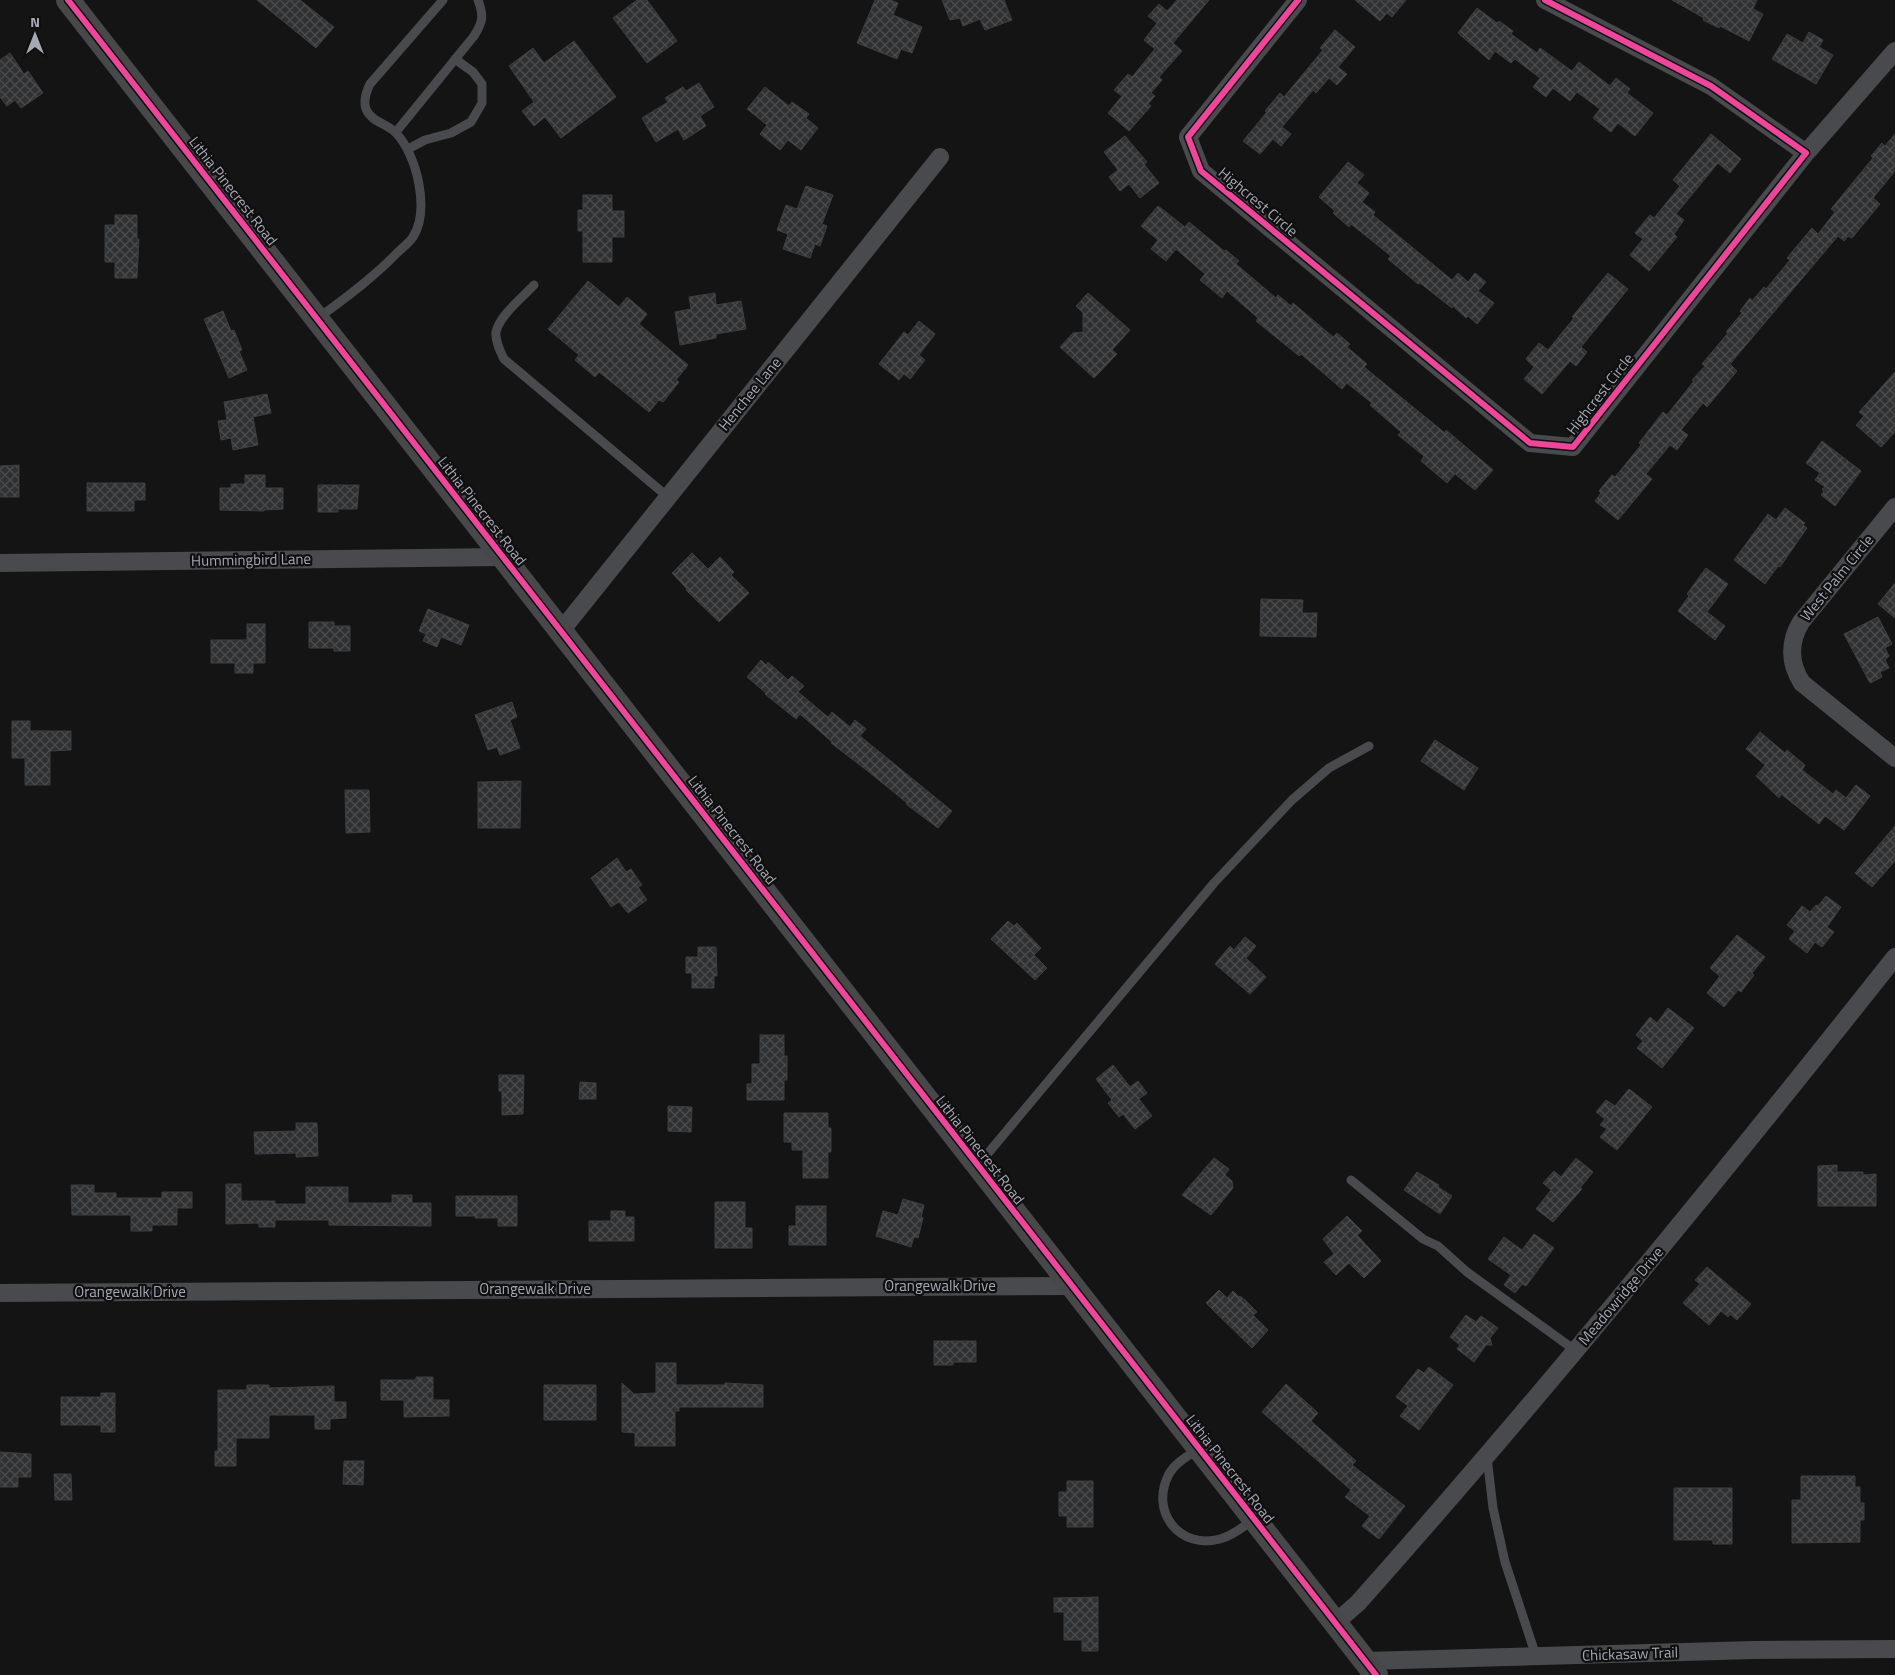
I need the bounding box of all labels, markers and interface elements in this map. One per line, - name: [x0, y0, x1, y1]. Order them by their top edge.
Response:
- north arrow: [10, 10, 60, 60]
- text: N: [30, 11, 40, 32]
- street label: Lithia Pinecrest Road: [183, 131, 283, 250]
- street label: Highcrest Circle: [1213, 161, 1303, 242]
- street label: Highcrest Circle: [1560, 348, 1639, 439]
- street label: Henchee Lane: [713, 352, 787, 436]
- street label: Lithia Pinecrest Road: [432, 451, 532, 570]
- street label: West Palm Circle: [1794, 529, 1879, 626]
- street label: Hummingbird Lane: [191, 547, 311, 572]
- street label: Lithia Pinecrest Road: [682, 770, 782, 889]
- street label: Lithia Pinecrest Road: [930, 1090, 1030, 1209]
- street label: Meadowridge Drive: [1572, 1241, 1669, 1350]
- street label: Orangewalk Drive: [884, 1274, 996, 1297]
- street label: Orangewalk Drive: [479, 1277, 591, 1300]
- street label: Orangewalk Drive: [74, 1280, 186, 1303]
- street label: Lithia Pinecrest Road: [1180, 1409, 1280, 1528]
- street label: Chickasaw Trail: [1582, 1640, 1678, 1667]

